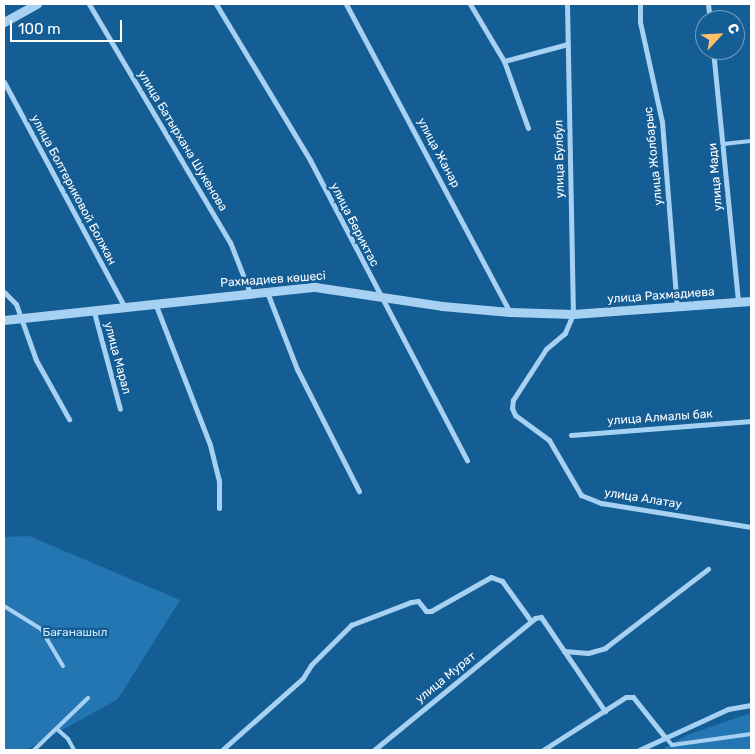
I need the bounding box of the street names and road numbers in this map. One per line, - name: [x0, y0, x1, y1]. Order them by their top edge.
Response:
- street label: улица Батырхана Шукенова: [134, 68, 230, 214]
- street label: улица Жолбарыс: [642, 106, 666, 206]
- street label: улица Болтериковой Болжан: [27, 112, 119, 268]
- street label: улица Жанар: [414, 116, 462, 190]
- street label: улица Булбул: [552, 120, 568, 198]
- street label: улица Мади: [706, 142, 726, 212]
- street label: улица Бериктас: [327, 181, 381, 269]
- street label: Рахмадиев көшесі: [220, 269, 326, 291]
- street label: улица Рахмадиева: [607, 285, 715, 307]
- street label: улица Марал: [100, 320, 134, 396]
- street label: улица Алмалы бак: [607, 407, 713, 429]
- street label: улица Алатау: [603, 486, 683, 512]
- street label: улица Мурат: [413, 649, 479, 707]

